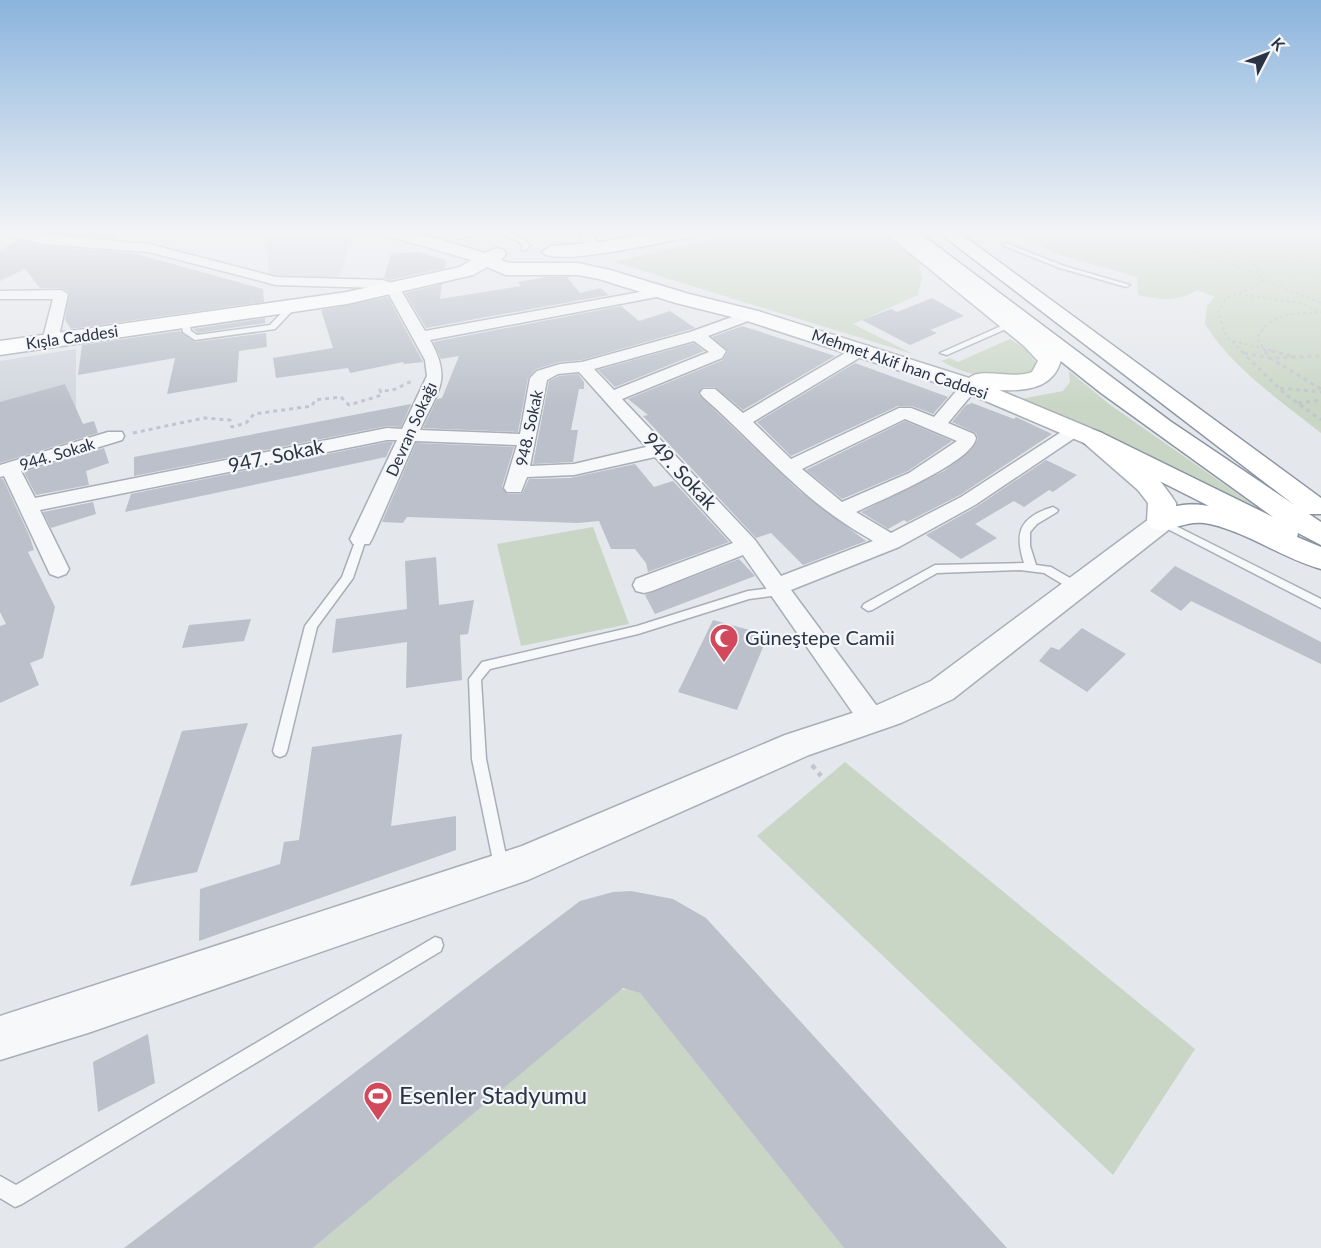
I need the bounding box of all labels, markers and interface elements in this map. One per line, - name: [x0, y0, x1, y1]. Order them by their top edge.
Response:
- north arrow: [1237, 24, 1297, 84]
- text: K: [1268, 33, 1290, 55]
- street label: Kışla Caddesi: [25, 321, 119, 352]
- street label: Mehmet Akif İnan Caddesi: [810, 324, 991, 403]
- street label: Devran Sokağı: [381, 379, 440, 479]
- street label: 948. Sokak: [511, 387, 546, 468]
- street label: 949. Sokak: [639, 427, 723, 515]
- street label: 944. Sokak: [17, 433, 98, 474]
- street label: 947. Sokak: [226, 433, 327, 477]
- mosque icon: Güneştepe Camii: [708, 622, 740, 664]
- place label: Güneştepe Camii: [745, 625, 895, 649]
- sports icon: Esenler Stadyumu: [362, 1080, 394, 1122]
- place label: Esenler Stadyumu: [399, 1080, 587, 1109]

